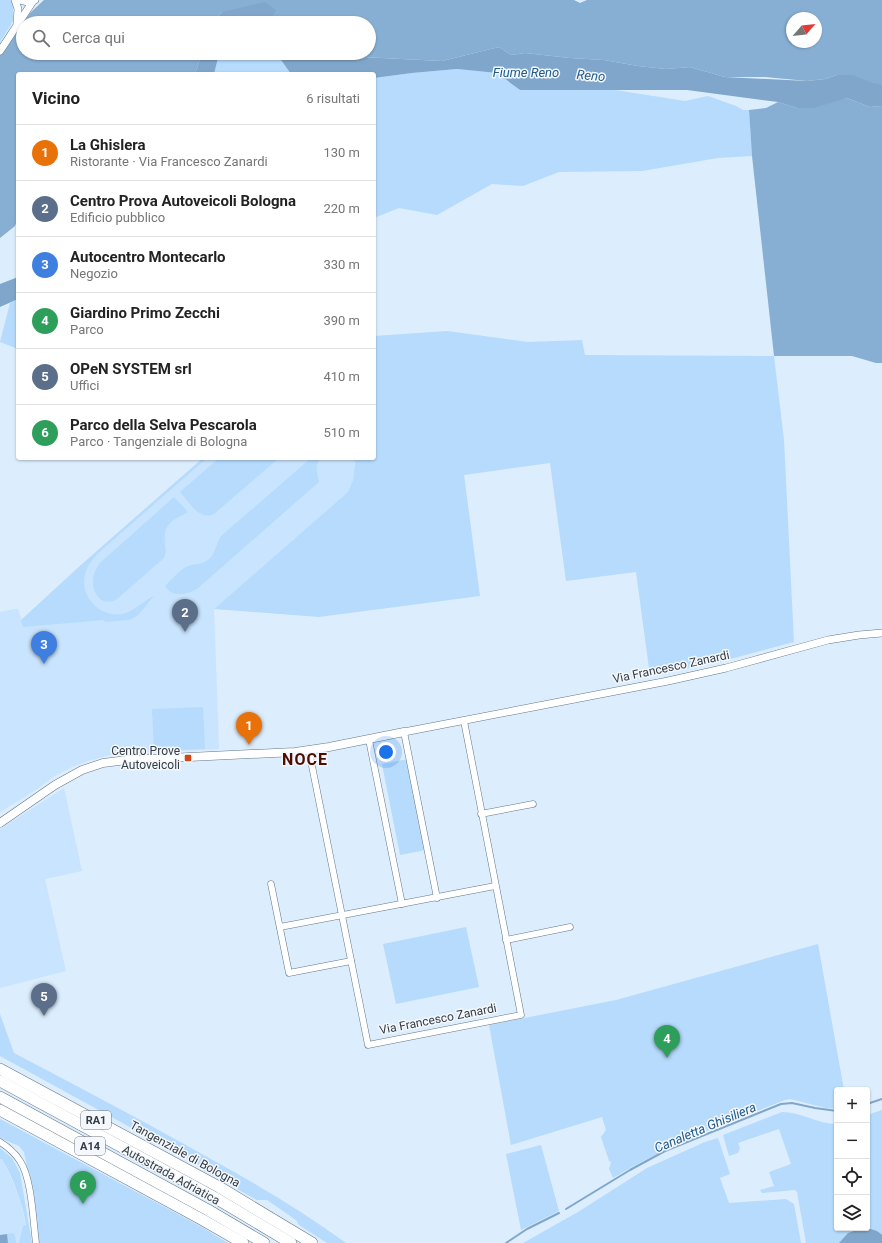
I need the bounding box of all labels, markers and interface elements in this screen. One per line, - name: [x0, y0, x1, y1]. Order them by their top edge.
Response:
- north arrow: [786, 12, 822, 48]
- search box: [16, 16, 376, 60]
- icon: search: [30, 27, 52, 49]
- text: Cerca qui: [62, 29, 125, 47]
- water label: Fiume Reno: [493, 65, 559, 80]
- water label: Reno: [576, 67, 606, 84]
- text: Vicino: [32, 88, 80, 108]
- text: 6 risultati: [306, 91, 360, 106]
- text: La Ghislera: [70, 136, 146, 154]
- text: 1: [41, 145, 49, 160]
- text: 130 m: [323, 145, 360, 160]
- text: Ristorante · Via Francesco Zanardi: [70, 154, 268, 169]
- text: Centro Prova Autoveicoli Bologna: [70, 192, 296, 210]
- text: 2: [41, 201, 49, 216]
- text: 220 m: [323, 201, 360, 216]
- text: Edificio pubblico: [70, 210, 165, 225]
- text: Autocentro Montecarlo: [70, 248, 226, 266]
- text: 3: [41, 257, 49, 272]
- text: 330 m: [323, 257, 360, 272]
- text: Negozio: [70, 266, 118, 281]
- text: Giardino Primo Zecchi: [70, 304, 220, 322]
- text: 4: [41, 313, 49, 328]
- text: 390 m: [323, 313, 360, 328]
- text: Parco: [70, 322, 104, 337]
- text: OPeN SYSTEM srl: [70, 360, 192, 378]
- text: 5: [41, 369, 49, 384]
- text: 410 m: [323, 369, 360, 384]
- text: Uffici: [70, 378, 100, 393]
- text: Parco della Selva Pescarola: [70, 416, 257, 434]
- text: 6: [41, 425, 49, 440]
- text: 510 m: [323, 425, 360, 440]
- text: Parco · Tangenziale di Bologna: [70, 434, 247, 449]
- pin: 2: [172, 599, 198, 632]
- pin: 3: [31, 631, 57, 664]
- street label: Via Francesco Zanardi: [611, 648, 731, 686]
- pin: 1: [236, 712, 262, 745]
- your location: [376, 742, 396, 762]
- place label: Centro Prove Autoveicoli: [111, 744, 180, 772]
- district label: NOCE: [282, 750, 328, 769]
- marker: Centro Prove Autoveicoli: [183, 753, 193, 763]
- pin: 5: [31, 983, 57, 1016]
- street label: Via Francesco Zanardi: [378, 1001, 498, 1037]
- pin: 4: [654, 1025, 680, 1058]
- map controls: [834, 1087, 870, 1231]
- button: +: [834, 1087, 870, 1123]
- water label: Canaletta Ghisiliera: [652, 1099, 758, 1156]
- road number: RA1: [81, 1111, 111, 1129]
- street label: Tangenziale di Bologna: [128, 1118, 242, 1190]
- button: −: [834, 1123, 870, 1159]
- road number: A14: [75, 1137, 105, 1155]
- street label: Autostrada Adriatica: [120, 1142, 222, 1208]
- button: locate: [834, 1159, 870, 1195]
- pin: 6: [70, 1171, 96, 1204]
- button: layers: [834, 1195, 870, 1231]

